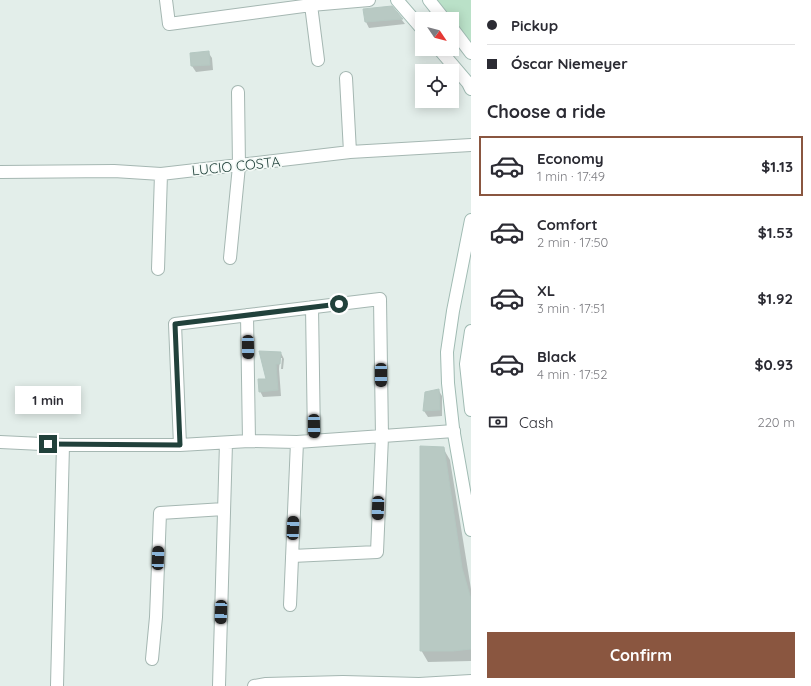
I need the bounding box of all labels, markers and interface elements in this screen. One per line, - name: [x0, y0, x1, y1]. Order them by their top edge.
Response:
- north arrow: [415, 12, 459, 56]
- map controls: [415, 12, 459, 108]
- text: Pickup: [511, 16, 558, 35]
- text: Óscar Niemeyer: [511, 54, 628, 73]
- button: locate: [415, 64, 459, 108]
- text: Choose a ride: [487, 100, 606, 123]
- icon: car: [489, 148, 525, 184]
- text: Economy: [537, 149, 604, 168]
- street label: LUCIO COSTA: [191, 152, 281, 180]
- text: $1.13: [761, 157, 793, 176]
- text: 1 min · 17:49: [537, 168, 605, 184]
- icon: car: [489, 214, 525, 250]
- text: Comfort: [537, 215, 598, 234]
- text: $1.53: [758, 223, 793, 242]
- text: 2 min · 17:50: [537, 234, 608, 250]
- icon: car: [489, 280, 525, 316]
- text: XL: [537, 281, 555, 300]
- text: $1.92: [757, 289, 793, 308]
- route start: [330, 295, 348, 313]
- text: 3 min · 17:51: [537, 300, 605, 316]
- car: [242, 335, 254, 359]
- icon: car: [489, 346, 525, 382]
- text: Black: [537, 347, 577, 366]
- text: $0.93: [755, 355, 793, 374]
- car: [375, 363, 387, 387]
- text: 4 min · 17:52: [537, 366, 607, 382]
- callout: 1 min: [15, 386, 81, 414]
- text: 1 min: [32, 392, 64, 408]
- icon: cash: [487, 411, 509, 433]
- text: Cash: [519, 413, 553, 432]
- car: [308, 414, 320, 438]
- text: 220 m: [757, 414, 795, 430]
- route end: [39, 435, 57, 453]
- car: [372, 496, 384, 520]
- car: [287, 516, 299, 540]
- car: [152, 546, 164, 570]
- car: [215, 600, 227, 624]
- button: Confirm: [487, 632, 795, 678]

